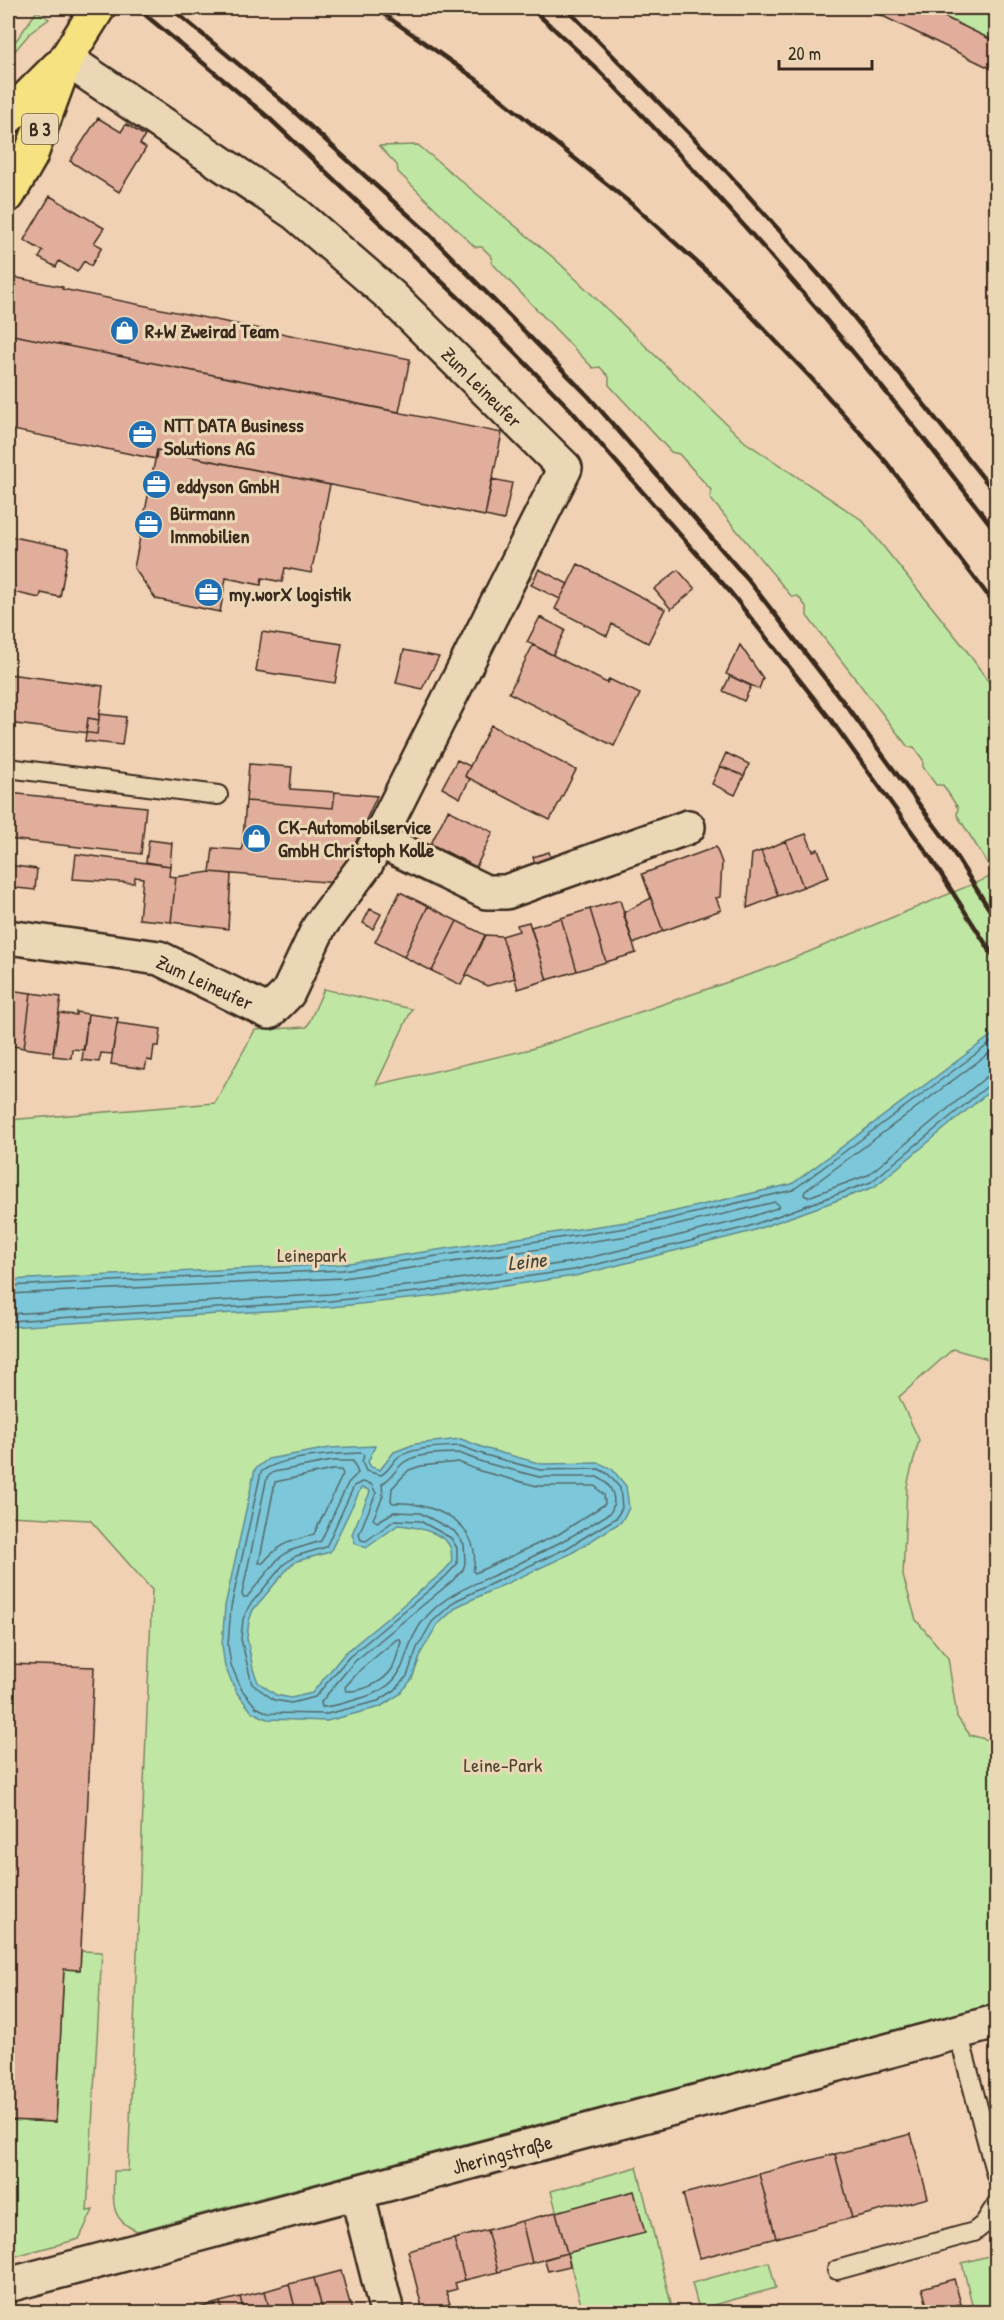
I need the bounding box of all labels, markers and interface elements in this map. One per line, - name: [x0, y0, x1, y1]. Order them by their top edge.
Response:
- scale bar: [779, 33, 872, 71]
- text: 20 m: [788, 41, 821, 66]
- road number: B 3: [22, 114, 58, 144]
- shop icon: R+W Zweirad Team: [108, 314, 140, 346]
- place label: R+W Zweirad Team: [145, 317, 280, 344]
- street label: Zum Leineufer: [436, 341, 529, 434]
- place label: NTT DATA Business Solutions AG: [164, 411, 304, 461]
- office icon: NTT DATA Business Solutions AG: [127, 419, 159, 451]
- office icon: eddyson GmbH: [140, 469, 172, 501]
- place label: eddyson GmbH: [177, 472, 280, 500]
- place label: Bürmann Immobilien: [170, 499, 249, 549]
- office icon: Bürmann Immobilien: [133, 508, 165, 540]
- office icon: my.worX logistik: [192, 577, 224, 609]
- place label: my.worX logistik: [229, 580, 352, 608]
- place label: CK-Automobilservice GmbH Christoph Kolle: [278, 813, 434, 864]
- shop icon: CK-Automobilservice GmbH Christoph Kolle: [241, 822, 273, 854]
- street label: Zum Leineufer: [152, 948, 258, 1016]
- park label: Leinepark: [277, 1241, 347, 1268]
- water label: Leine: [506, 1244, 549, 1277]
- park label: Leine-Park: [464, 1751, 542, 1778]
- street label: Jheringstraße: [449, 2128, 555, 2180]

